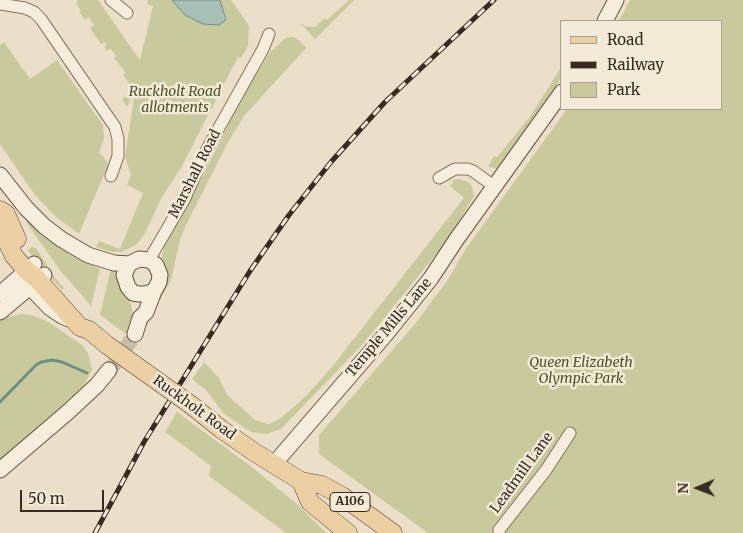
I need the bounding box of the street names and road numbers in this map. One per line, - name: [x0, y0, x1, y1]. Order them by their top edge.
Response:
- street label: Marshall Road: [165, 127, 225, 221]
- street label: Temple Mills Lane: [343, 275, 435, 381]
- street label: Ruckholt Road: [149, 372, 239, 444]
- street label: Leadmill Lane: [487, 429, 557, 517]
- road number: A106: [330, 492, 370, 512]

